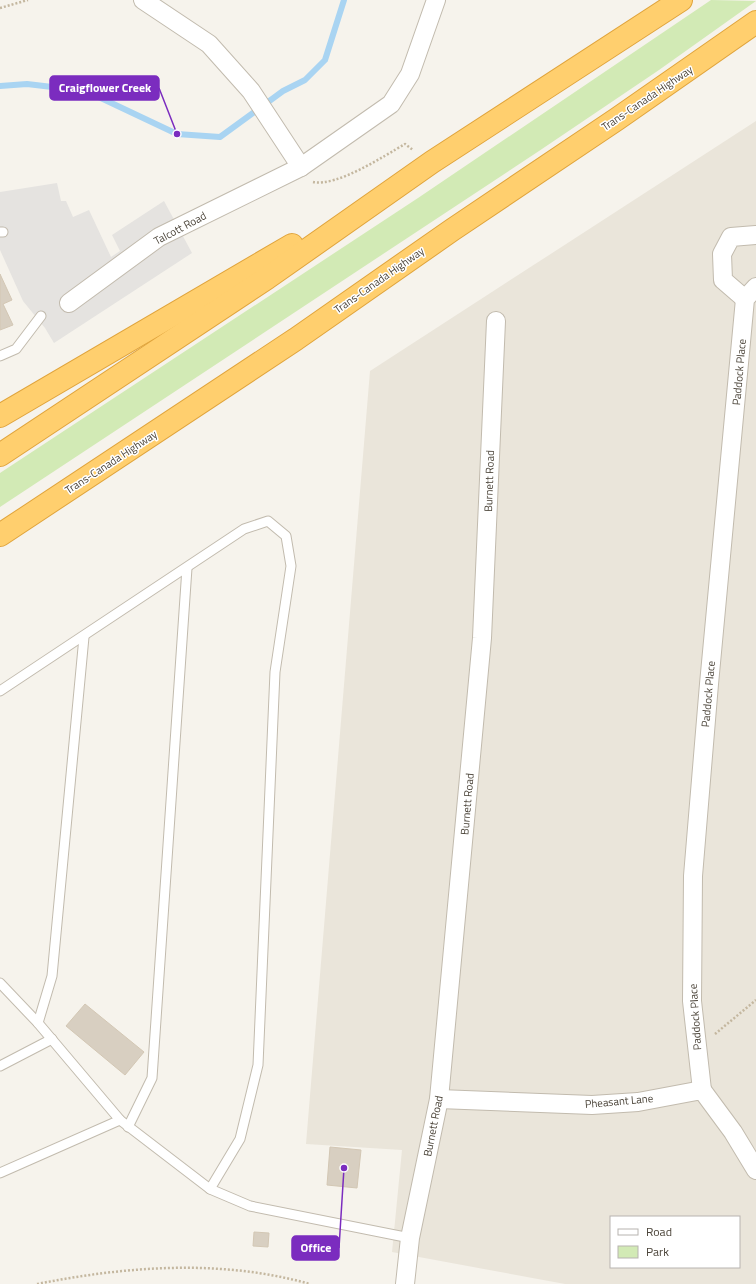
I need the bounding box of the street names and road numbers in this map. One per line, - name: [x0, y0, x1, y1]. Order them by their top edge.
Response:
- street label: Trans-Canada Highway: [598, 61, 696, 135]
- street label: Talcott Road: [151, 207, 209, 249]
- street label: Trans-Canada Highway: [331, 242, 428, 317]
- street label: Paddock Place: [728, 338, 750, 406]
- street label: Trans-Canada Highway: [62, 426, 161, 498]
- street label: Burnett Road: [480, 450, 498, 512]
- street label: Paddock Place: [697, 660, 719, 728]
- street label: Burnett Road: [456, 772, 478, 835]
- street label: Paddock Place: [685, 983, 705, 1051]
- street label: Pheasant Lane: [584, 1090, 654, 1112]
- street label: Burnett Road: [419, 1094, 447, 1158]

